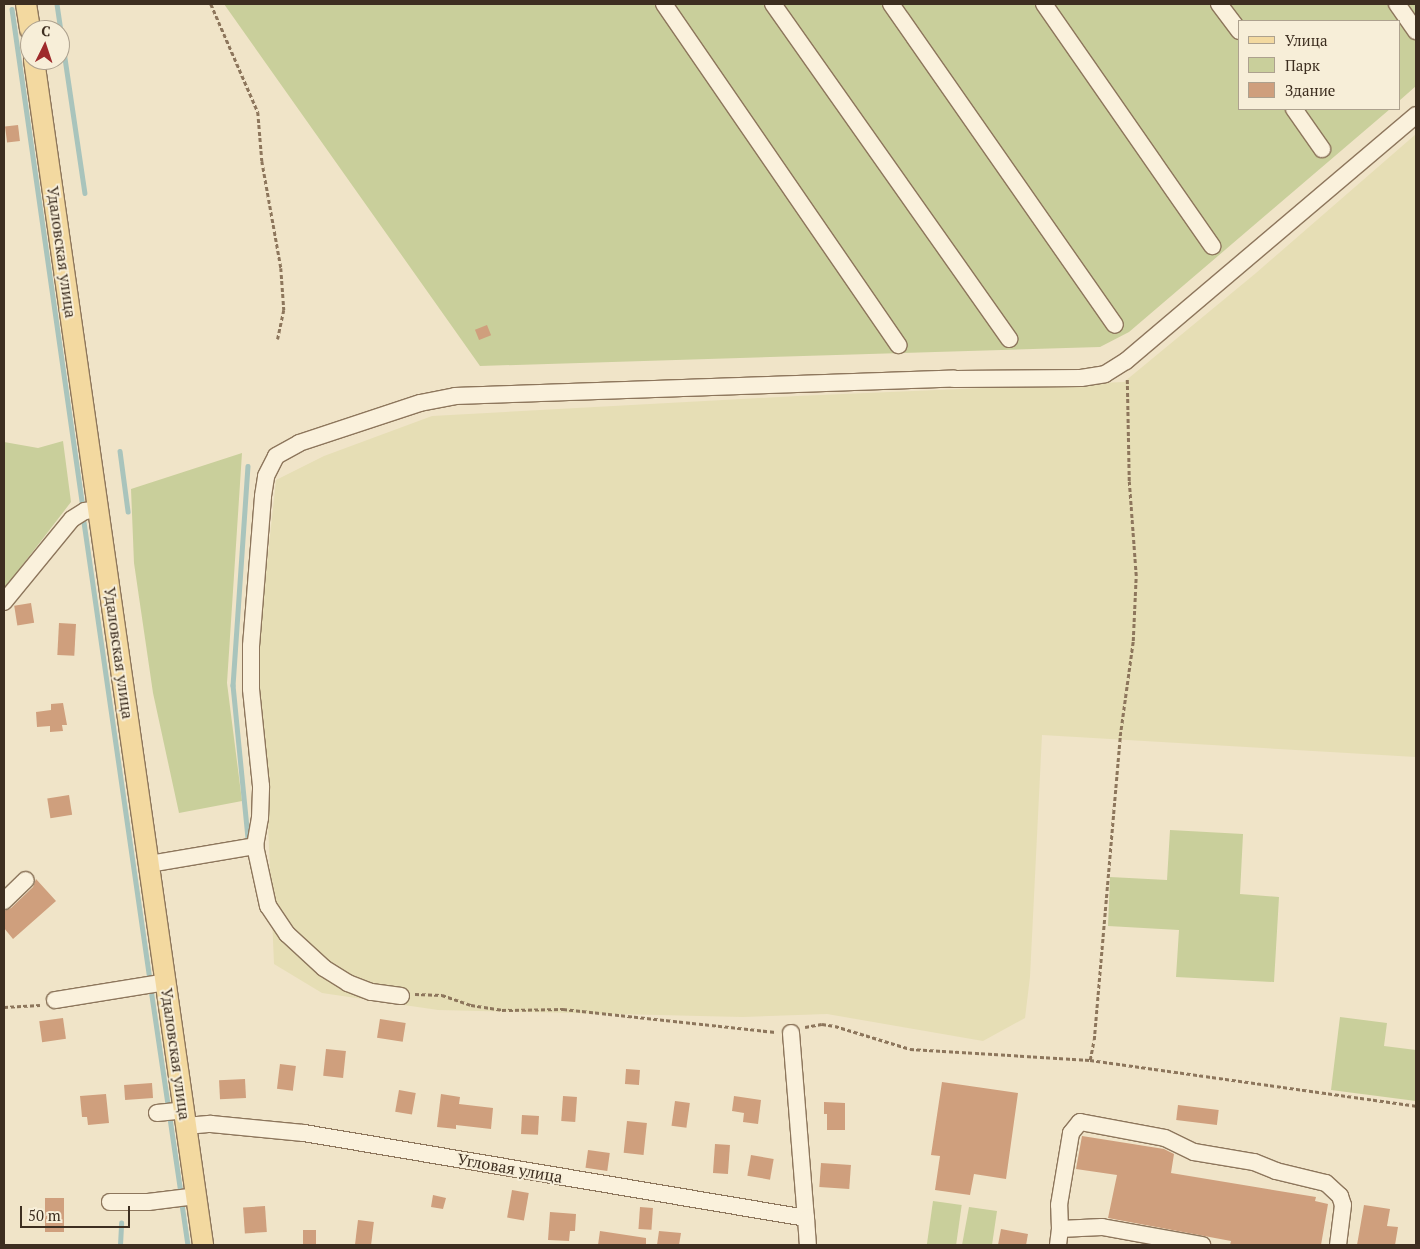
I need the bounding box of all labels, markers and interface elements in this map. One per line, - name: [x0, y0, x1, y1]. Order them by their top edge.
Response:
- north arrow: [20, 20, 70, 70]
- legend: [1238, 20, 1400, 110]
- text: С: [41, 21, 51, 40]
- text: Улица: [1285, 30, 1328, 50]
- text: Парк: [1285, 55, 1320, 75]
- text: Здание: [1285, 80, 1335, 100]
- street label: Удаловская улица: [43, 185, 81, 319]
- street label: Удаловская улица: [100, 586, 138, 720]
- street label: Удаловская улица: [157, 987, 195, 1121]
- street label: Угловая улица: [456, 1149, 564, 1187]
- scale bar: [22, 1196, 132, 1228]
- text: 50 m: [28, 1205, 61, 1225]

